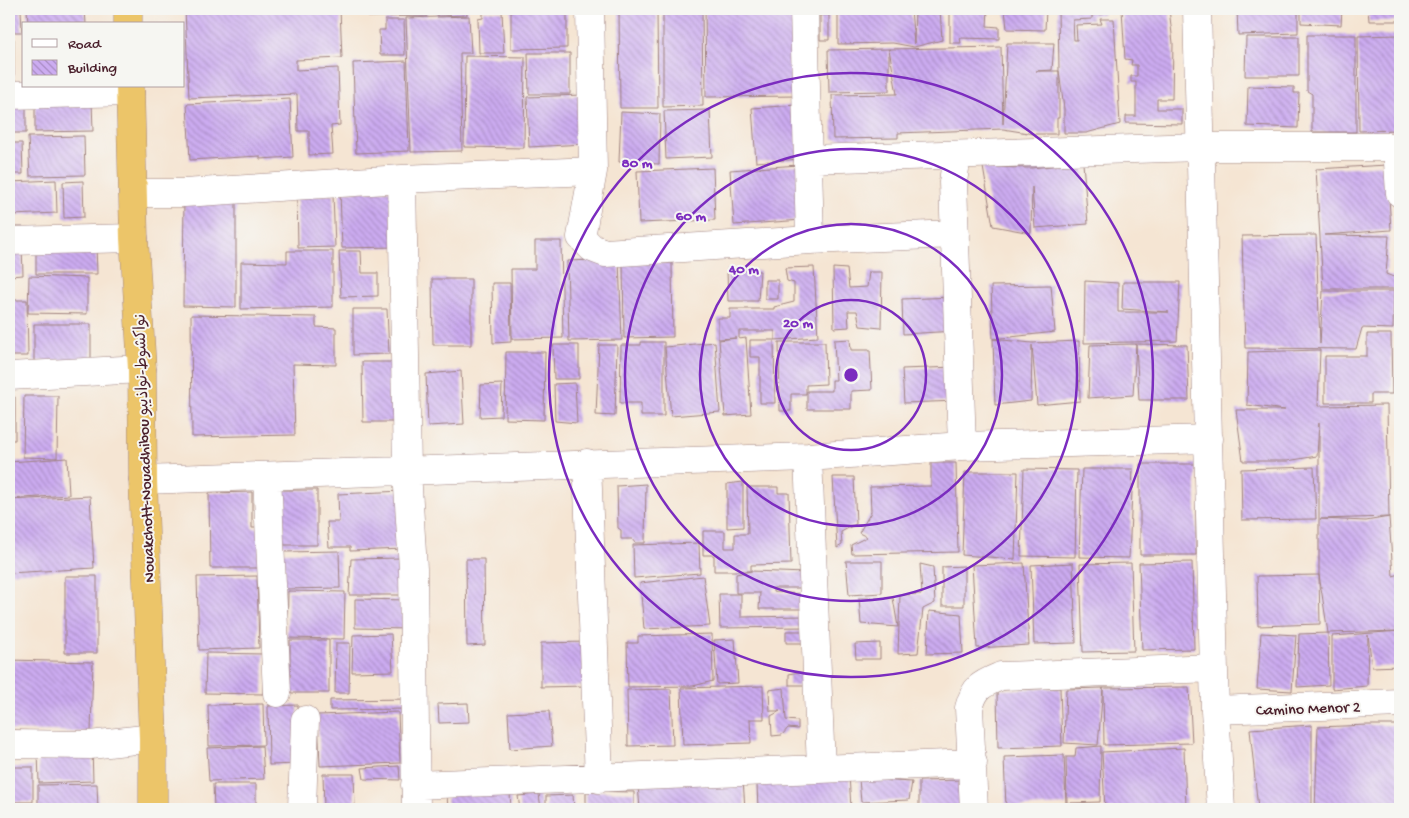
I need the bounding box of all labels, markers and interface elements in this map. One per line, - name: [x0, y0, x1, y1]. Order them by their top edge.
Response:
- legend: [22, 22, 185, 88]
- text: Road: [68, 36, 102, 54]
- text: Building: [67, 60, 117, 78]
- text: 80 m: [622, 155, 653, 173]
- text: 60 m: [676, 208, 707, 226]
- text: 40 m: [728, 261, 759, 279]
- street label: Nouakchott-Nouadhibou نواكشوط-نواذيبو: [132, 313, 161, 583]
- text: 20 m: [783, 315, 813, 333]
- centre of rings: [842, 366, 860, 384]
- street label: Camino Menor 2: [1256, 699, 1361, 722]

